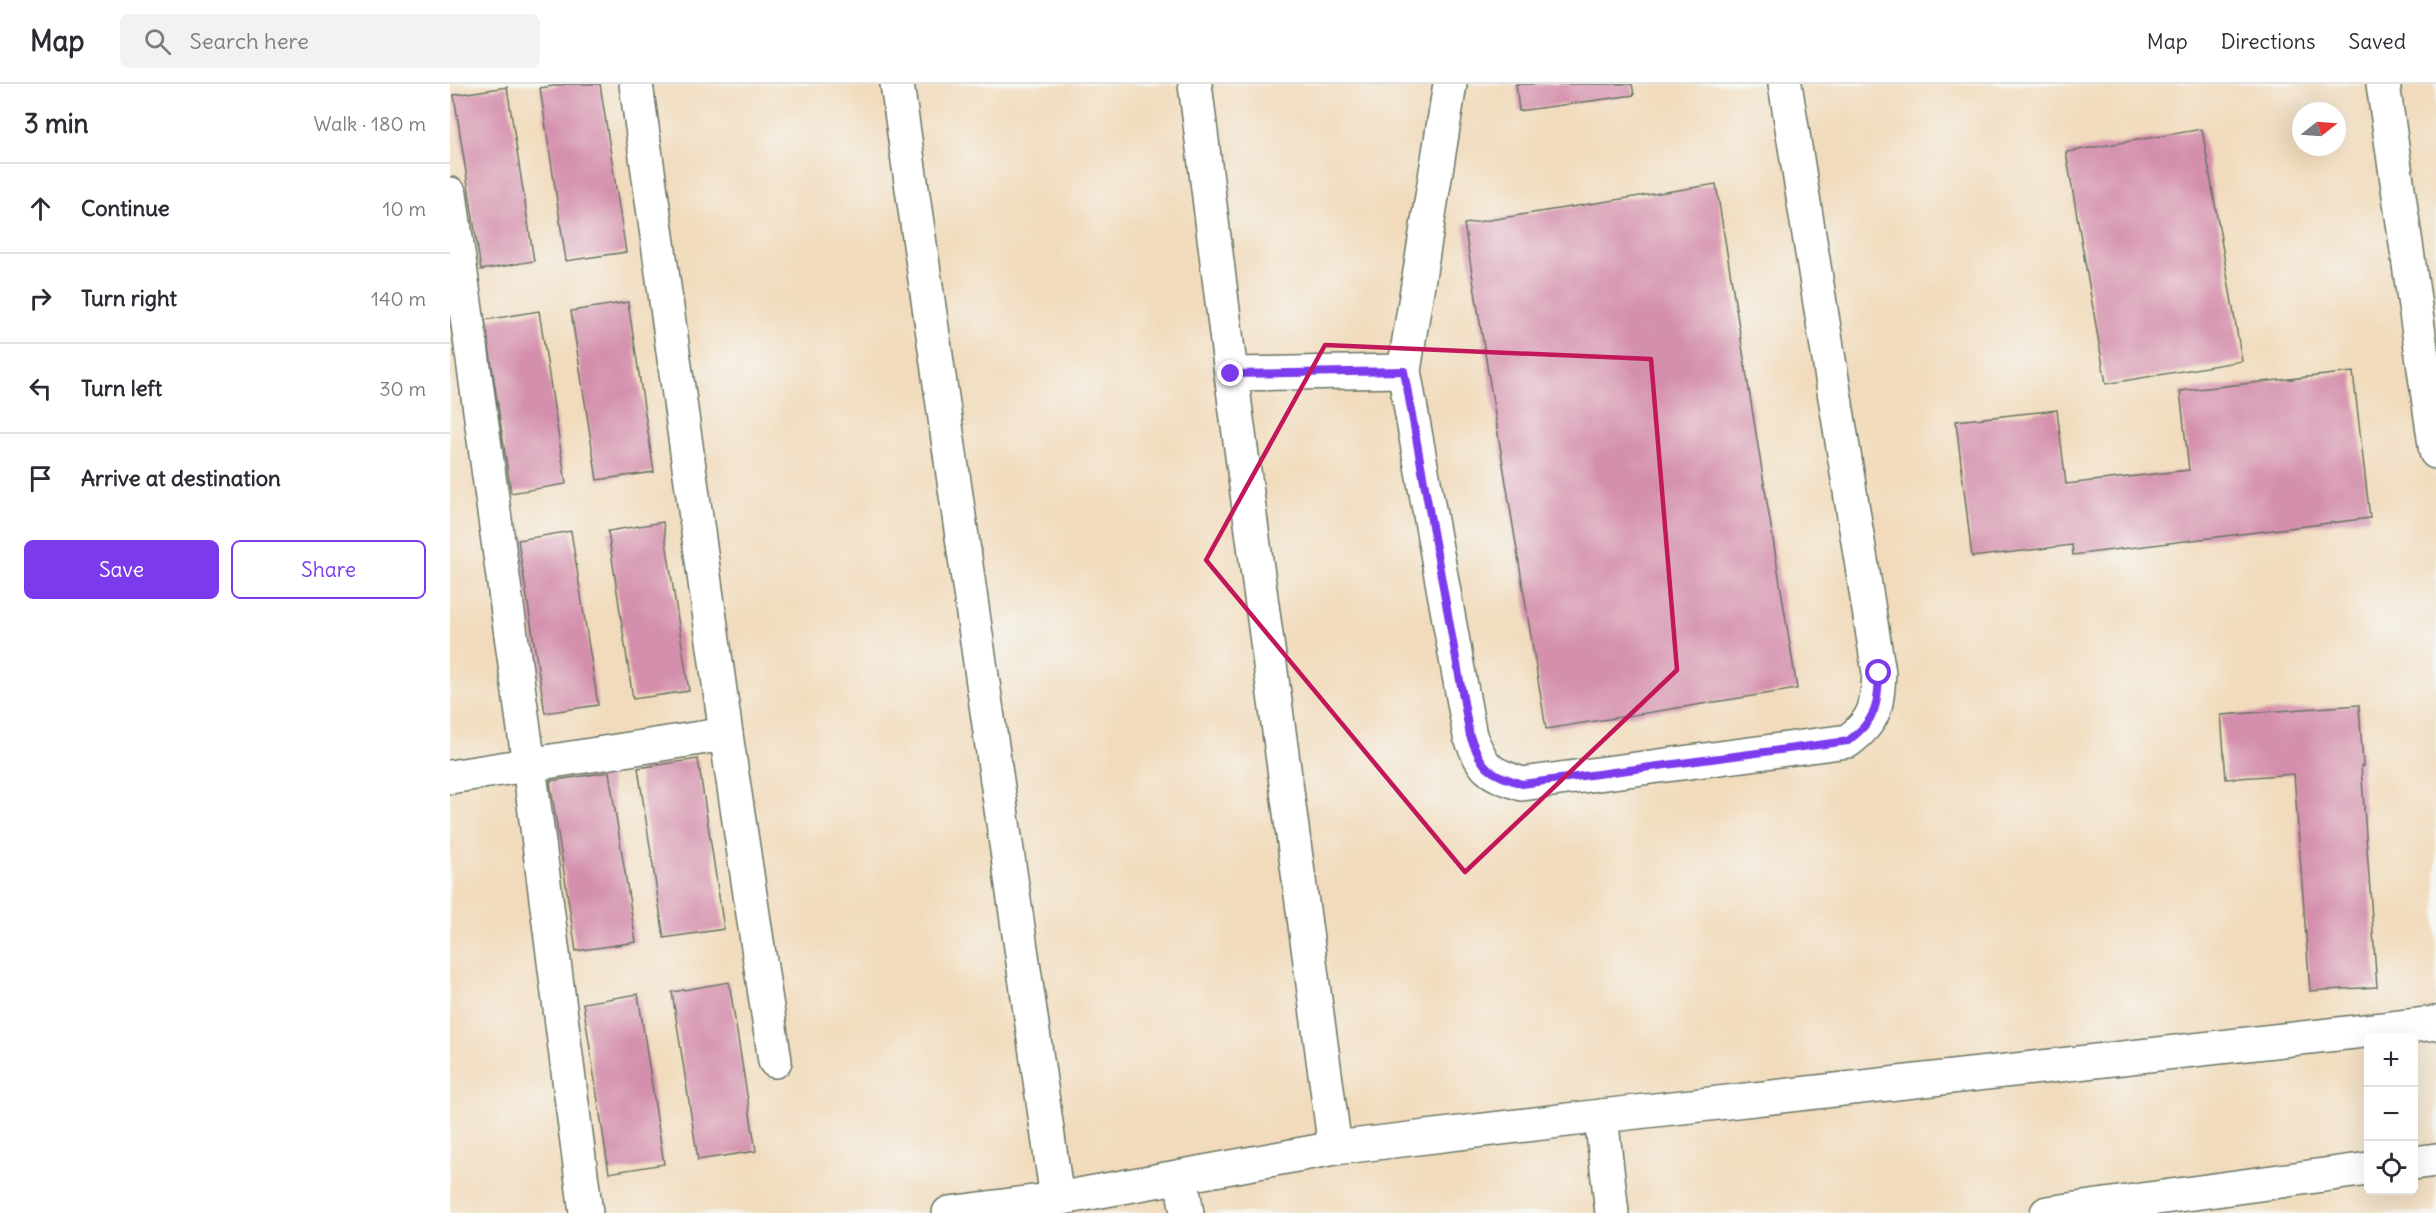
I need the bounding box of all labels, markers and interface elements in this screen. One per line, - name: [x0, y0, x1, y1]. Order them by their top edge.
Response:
- search box: [120, 14, 540, 68]
- text: Map: [30, 23, 84, 59]
- icon: search: [141, 25, 174, 58]
- text: Search here: [189, 27, 309, 55]
- text: Map: [2147, 28, 2188, 55]
- text: Directions: [2221, 28, 2315, 55]
- text: Saved: [2348, 28, 2406, 55]
- north arrow: [2292, 102, 2346, 156]
- text: 3 min: [24, 107, 89, 140]
- text: Walk · 180 m: [314, 111, 426, 136]
- icon: ahead: [24, 192, 57, 225]
- text: Continue: [81, 194, 170, 222]
- text: 10 m: [383, 196, 426, 221]
- icon: right: [24, 282, 57, 315]
- text: Turn right: [81, 284, 177, 312]
- text: 140 m: [371, 286, 426, 311]
- route end: [1217, 360, 1243, 386]
- icon: left: [24, 372, 57, 405]
- text: Turn left: [81, 374, 162, 402]
- text: 30 m: [379, 376, 426, 401]
- icon: arrive: [24, 462, 57, 495]
- text: Arrive at destination: [81, 464, 281, 492]
- button: Save: [24, 540, 219, 599]
- button: Share: [231, 540, 426, 599]
- route start: [1865, 659, 1891, 685]
- map controls: [2364, 1033, 2418, 1195]
- button: +: [2364, 1033, 2418, 1087]
- button: −: [2364, 1087, 2418, 1141]
- button: locate: [2364, 1141, 2418, 1195]

